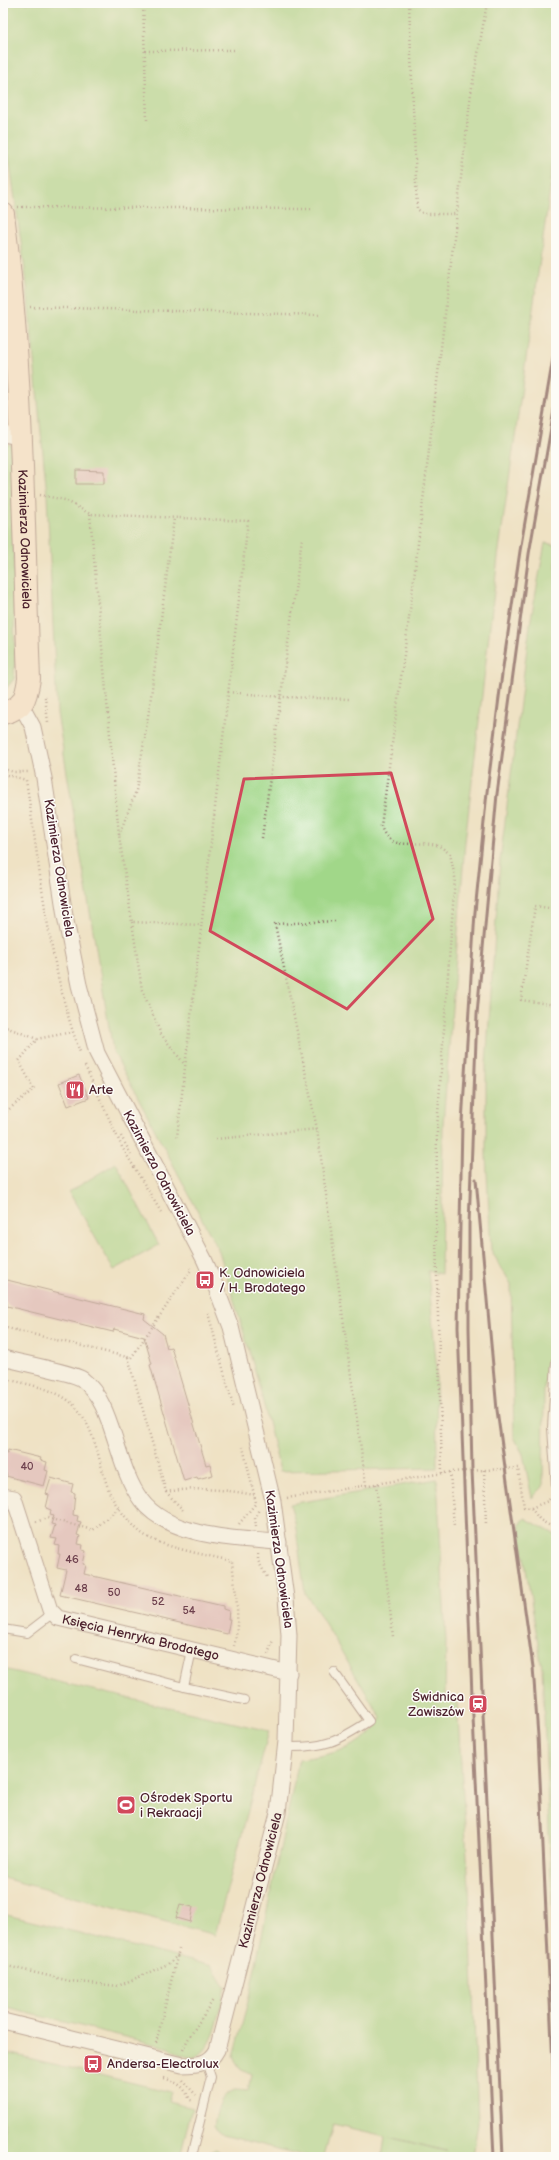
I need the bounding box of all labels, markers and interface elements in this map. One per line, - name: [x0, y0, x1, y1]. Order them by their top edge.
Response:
- street label: Kazimierza Odnowiciela: [14, 469, 35, 609]
- street label: Kazimierza Odnowiciela: [40, 798, 78, 938]
- restaurant icon: Arte: [64, 1079, 86, 1101]
- place label: Arte: [89, 1082, 113, 1098]
- street label: Kazimierza Odnowiciela: [119, 1108, 199, 1238]
- place label: K. Odnowiciela / H. Brodatego: [219, 1265, 306, 1296]
- bus stop icon: K. Odnowiciela / H. Brodatego: [194, 1269, 216, 1291]
- house number: 40: [20, 1460, 34, 1473]
- street label: Kazimierza Odnowiciela: [261, 1489, 297, 1629]
- house number: 46: [65, 1553, 79, 1566]
- house number: 48: [74, 1582, 88, 1595]
- house number: 50: [108, 1586, 121, 1599]
- house number: 52: [152, 1595, 165, 1608]
- house number: 54: [182, 1604, 196, 1617]
- street label: Księcia Henryka Brodatego: [60, 1611, 221, 1664]
- place label: Świdnica Zawiszów: [407, 1688, 464, 1720]
- station icon: Świdnica Zawiszów: [467, 1693, 489, 1715]
- place label: Ośrodek Sportu i Rekraacji: [140, 1790, 233, 1821]
- sports icon: Ośrodek Sportu i Rekraacji: [115, 1794, 137, 1816]
- street label: Kazimierza Odnowiciela: [235, 1811, 286, 1950]
- bus stop icon: Andersa-Electrolux: [82, 2053, 104, 2075]
- place label: Andersa-Electrolux: [107, 2056, 219, 2072]

